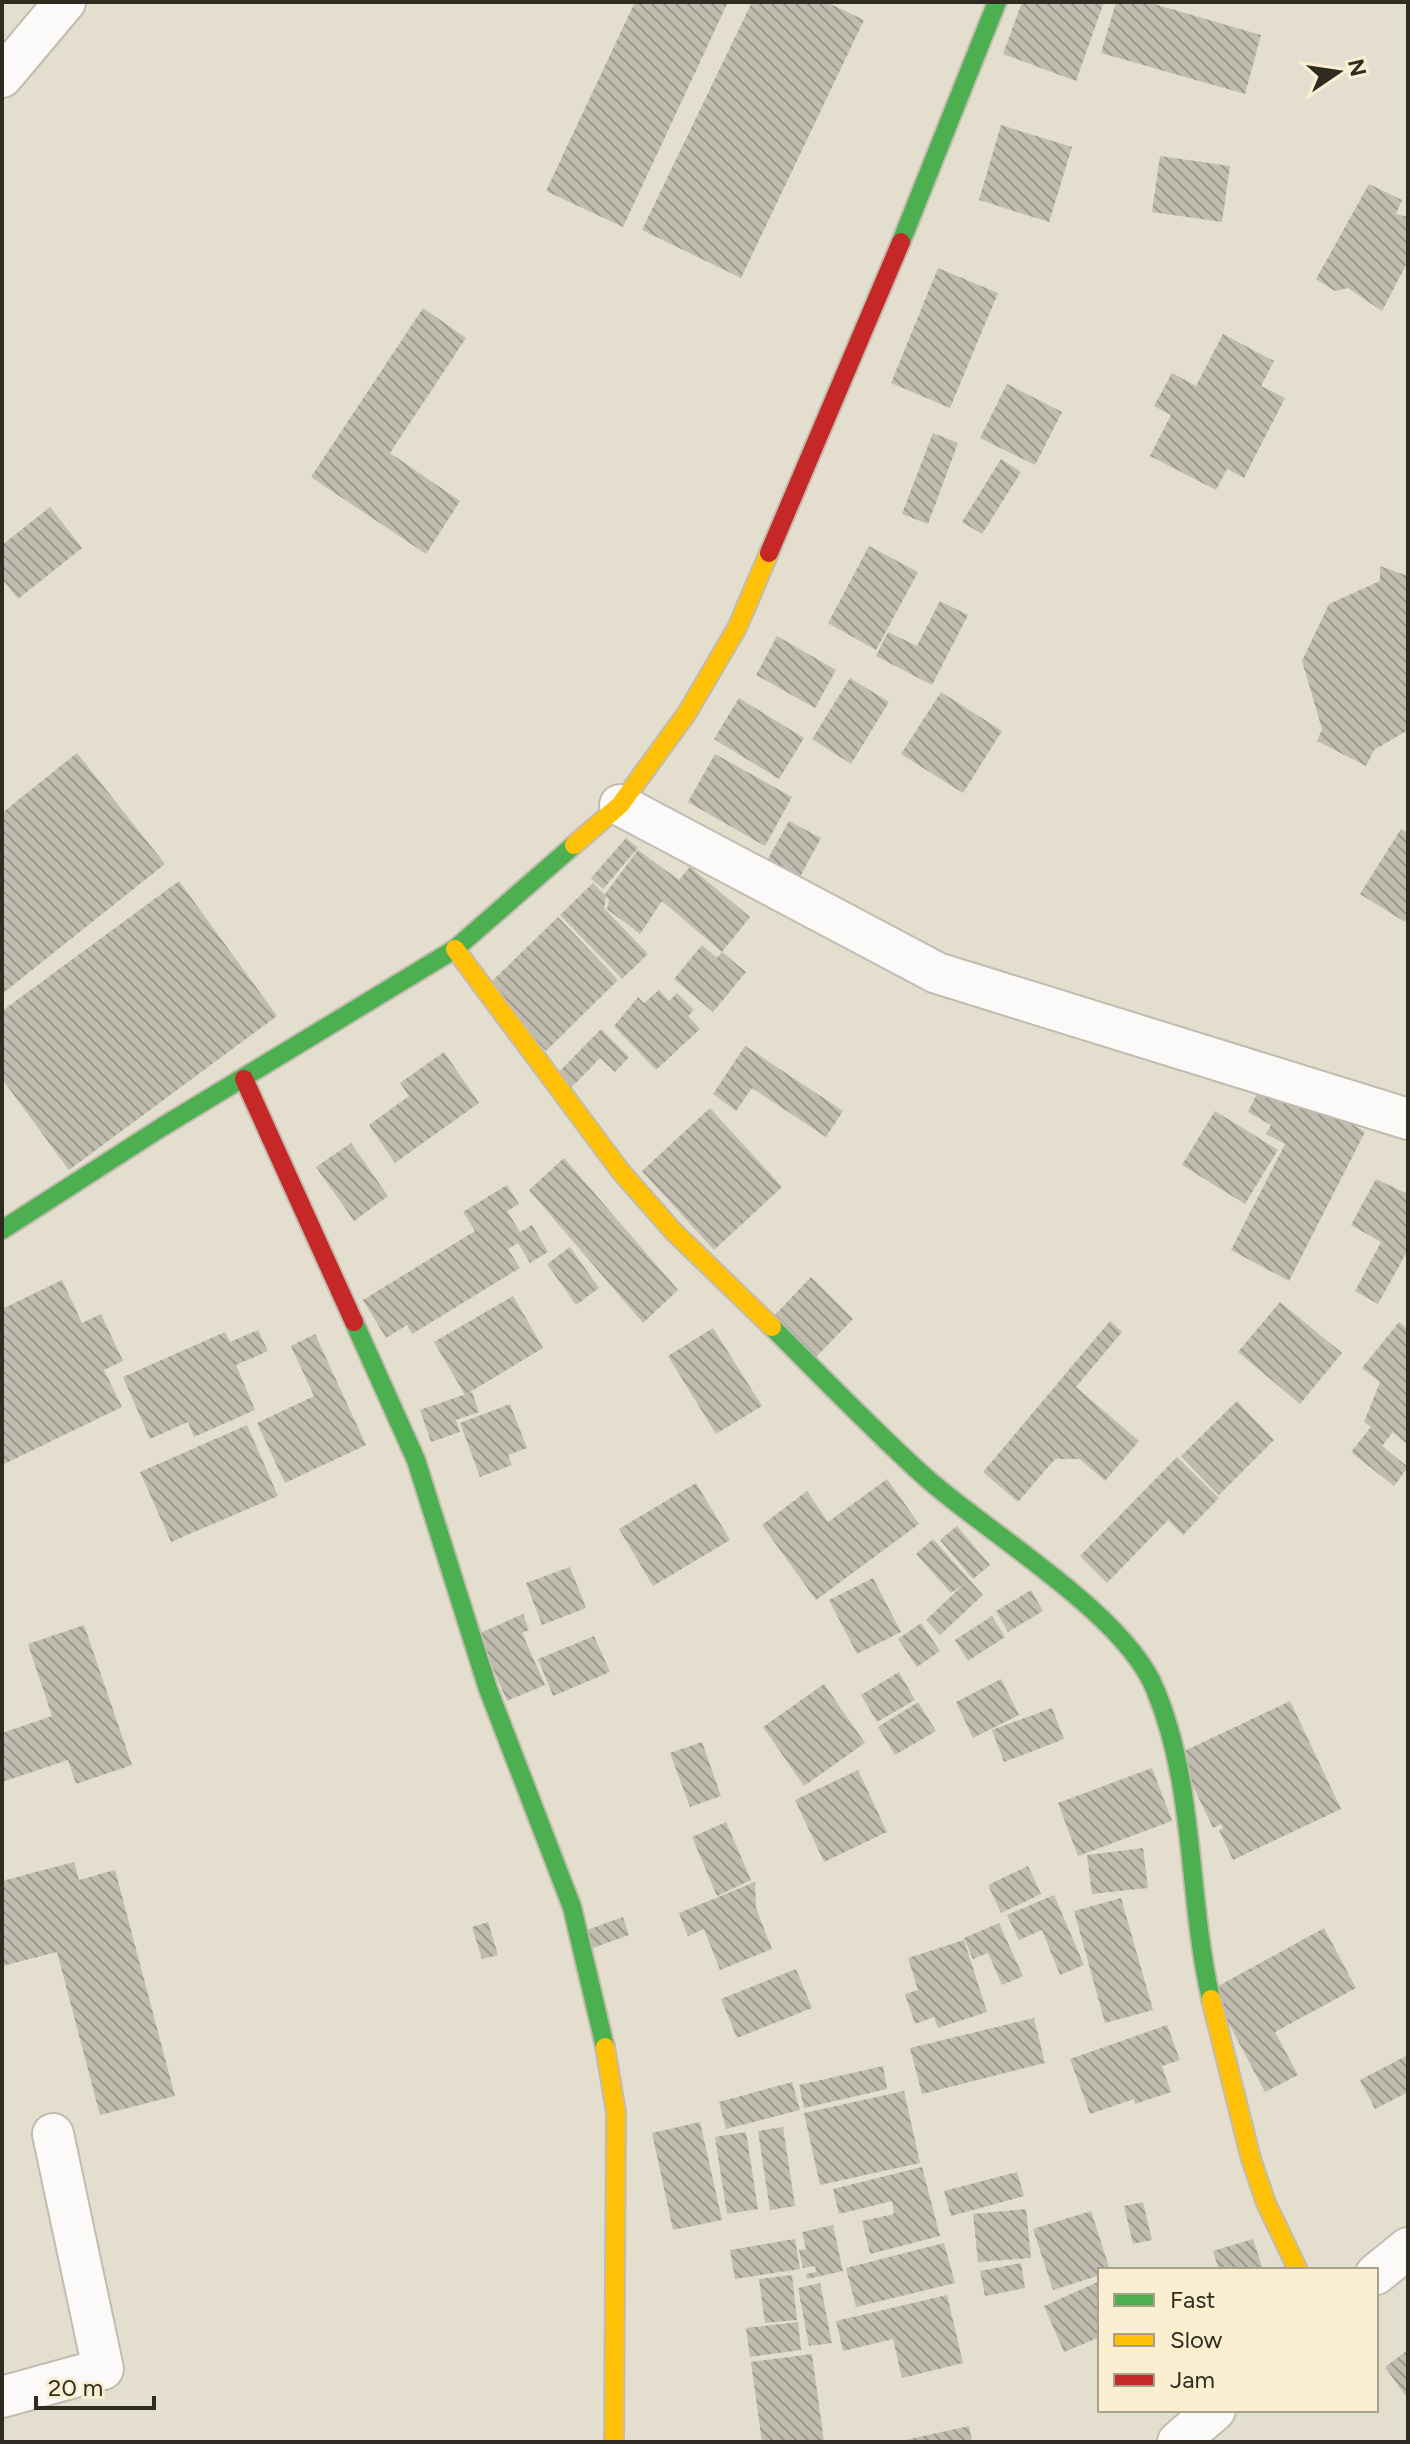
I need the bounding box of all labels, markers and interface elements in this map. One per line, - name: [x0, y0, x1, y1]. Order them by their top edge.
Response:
- north arrow: [1298, 32, 1378, 112]
- text: N: [1342, 56, 1372, 79]
- legend: [1098, 2268, 1378, 2412]
- text: Fast: [1170, 2285, 1215, 2314]
- text: Slow: [1170, 2325, 1223, 2354]
- scale bar: [36, 2360, 154, 2410]
- text: Jam: [1170, 2365, 1215, 2394]
- text: 20 m: [48, 2373, 103, 2402]

